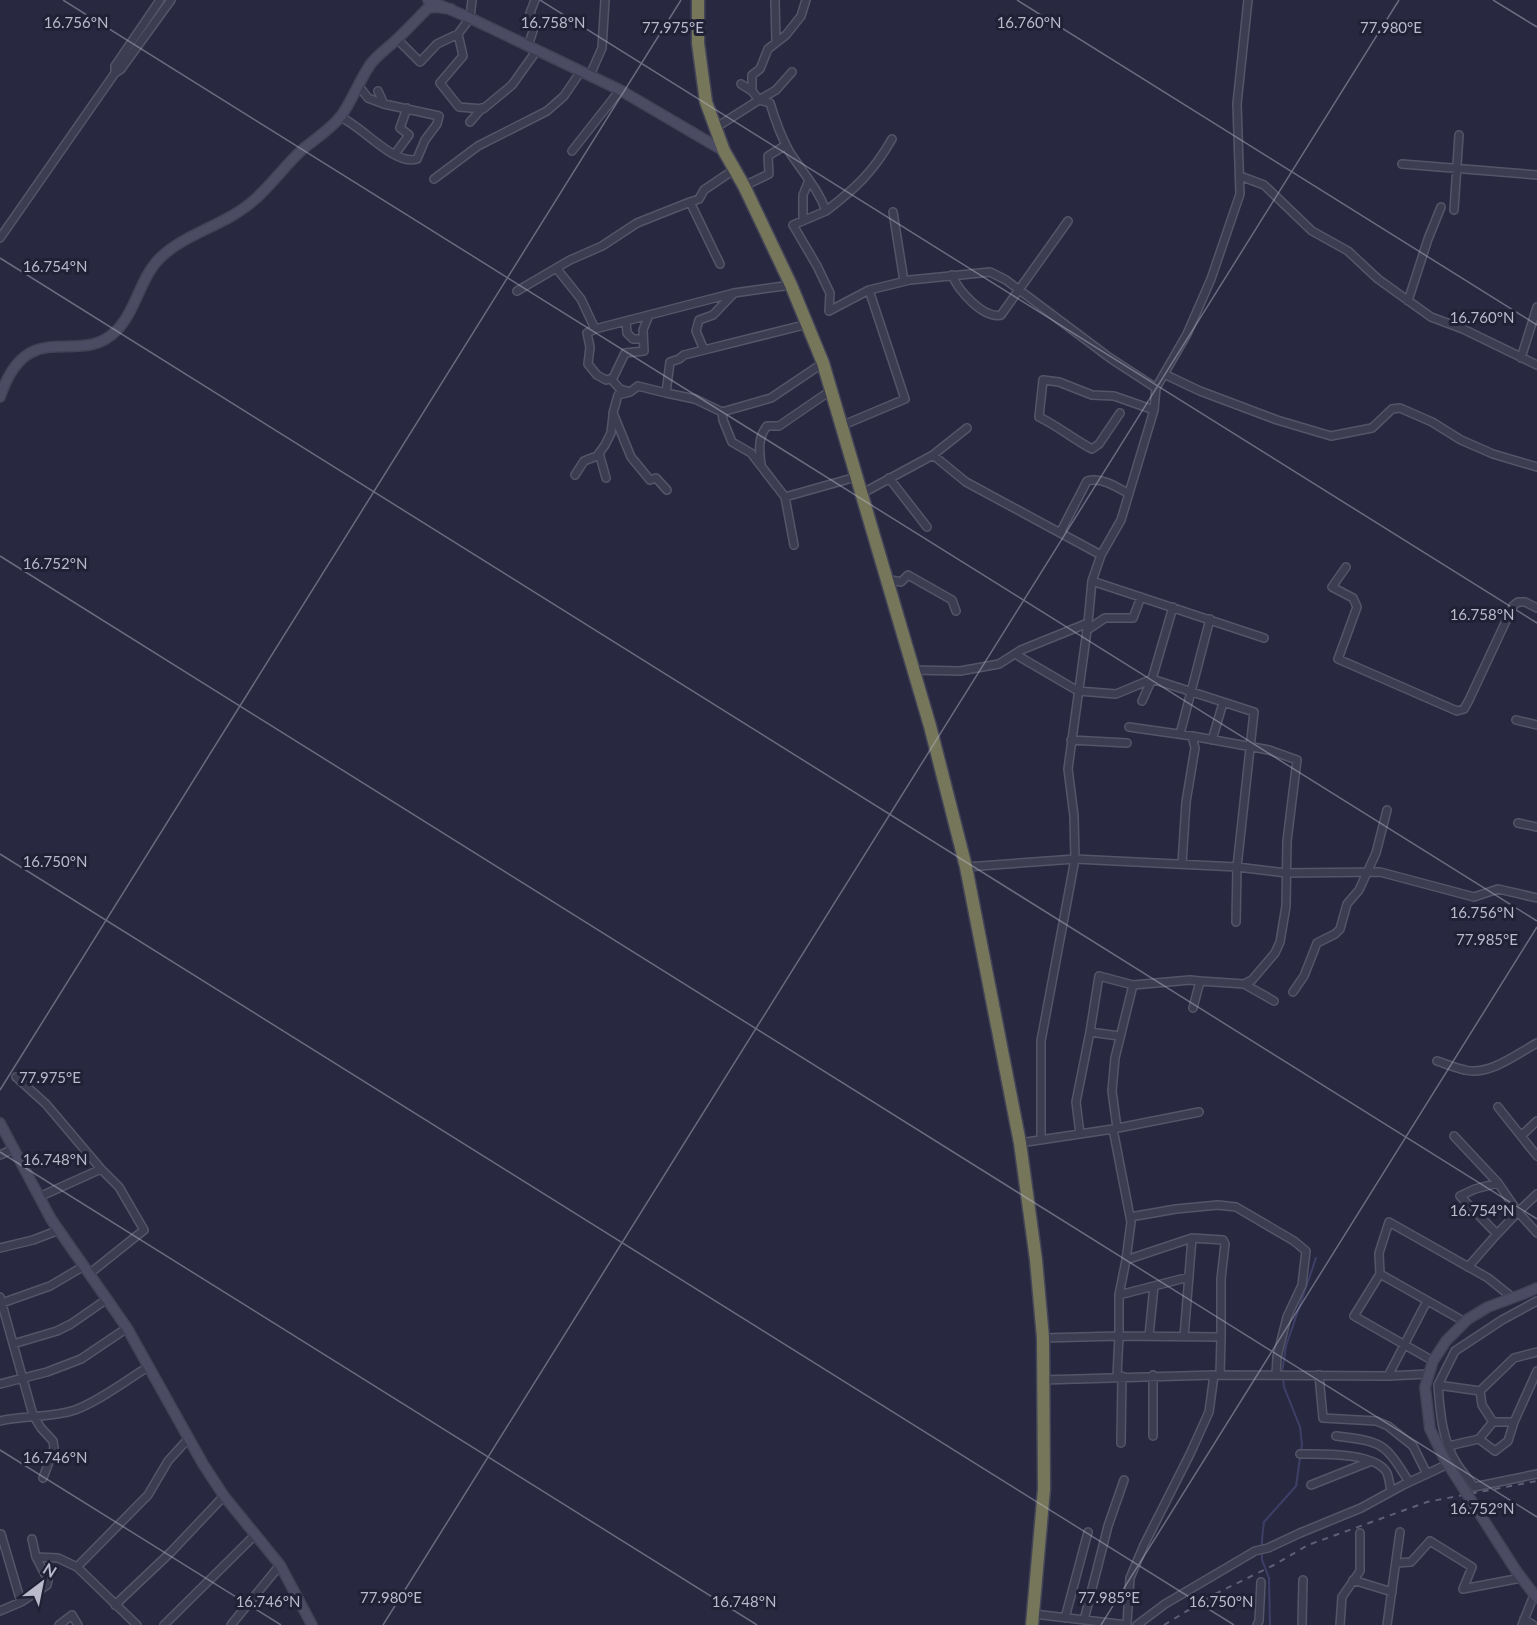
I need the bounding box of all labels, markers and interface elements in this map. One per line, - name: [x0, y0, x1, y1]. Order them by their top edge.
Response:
- text: 16.756°N: [44, 13, 108, 31]
- text: 16.758°N: [521, 13, 585, 31]
- text: 16.760°N: [997, 13, 1061, 31]
- text: 77.975°E: [642, 18, 704, 36]
- text: 77.980°E: [1360, 18, 1422, 36]
- text: 16.754°N: [23, 257, 87, 275]
- text: 16.760°N: [1450, 308, 1514, 326]
- text: 16.752°N: [23, 554, 87, 572]
- text: 16.758°N: [1450, 605, 1514, 623]
- text: 16.750°N: [23, 852, 87, 870]
- text: 16.756°N: [1450, 903, 1514, 921]
- text: 77.985°E: [1456, 930, 1518, 948]
- text: 77.975°E: [19, 1068, 81, 1086]
- text: 16.748°N: [23, 1150, 87, 1168]
- text: 16.754°N: [1450, 1201, 1514, 1219]
- text: 16.746°N: [23, 1448, 87, 1466]
- text: 16.752°N: [1450, 1499, 1514, 1517]
- north arrow: [12, 1553, 72, 1613]
- text: N: [40, 1559, 60, 1581]
- text: 77.980°E: [360, 1588, 422, 1606]
- text: 77.985°E: [1078, 1588, 1140, 1606]
- text: 16.746°N: [236, 1592, 300, 1610]
- text: 16.748°N: [712, 1592, 776, 1610]
- text: 16.750°N: [1189, 1592, 1253, 1610]

